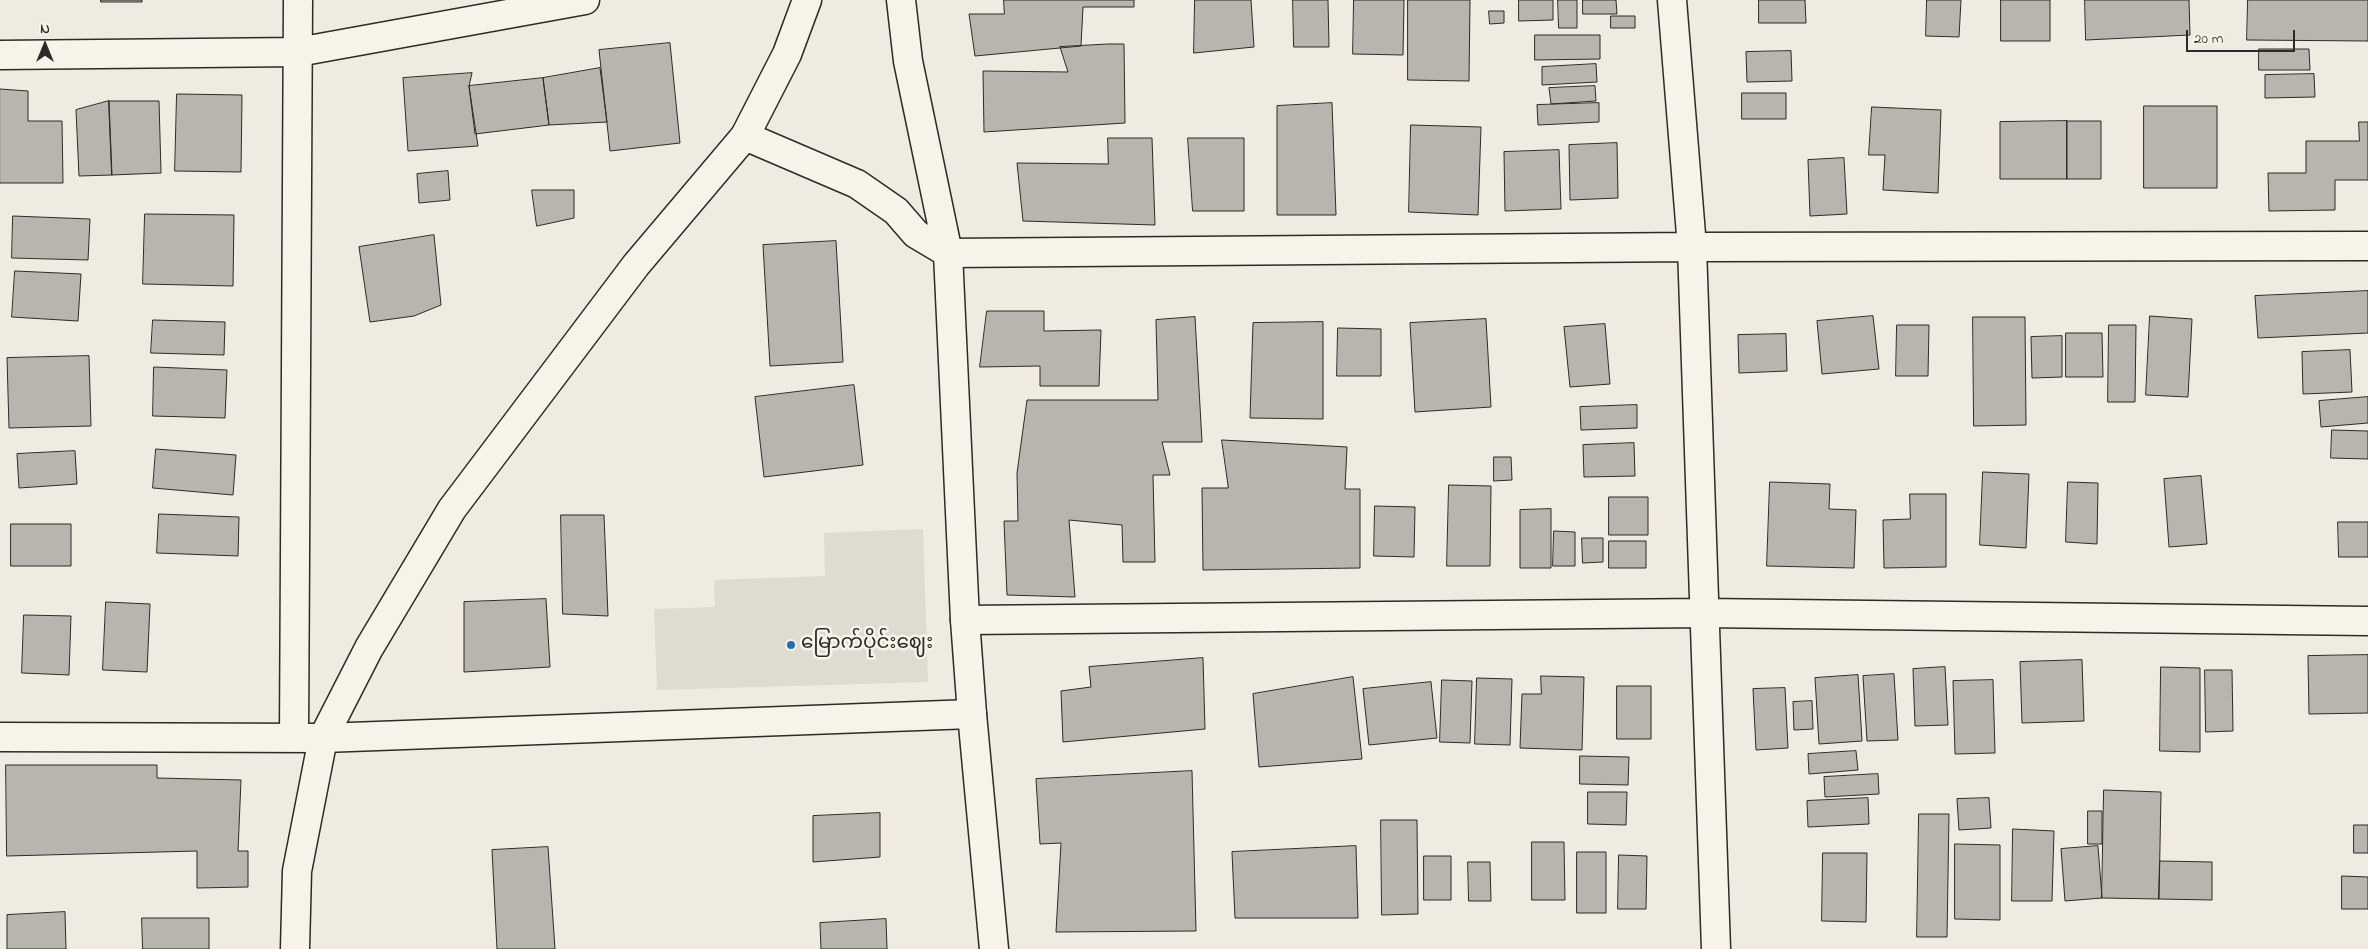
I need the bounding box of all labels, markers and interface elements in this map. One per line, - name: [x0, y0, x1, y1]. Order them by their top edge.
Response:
- text: N: [40, 19, 50, 40]
- north arrow: [20, 20, 70, 70]
- scale bar: [2188, 20, 2297, 52]
- text: 20 m: [2194, 28, 2223, 50]
- place label: မြောက်ပိုင်းဈေး: [801, 633, 933, 657]
- marker: မြောက်ပိုင်းဈေး: [785, 639, 797, 651]

